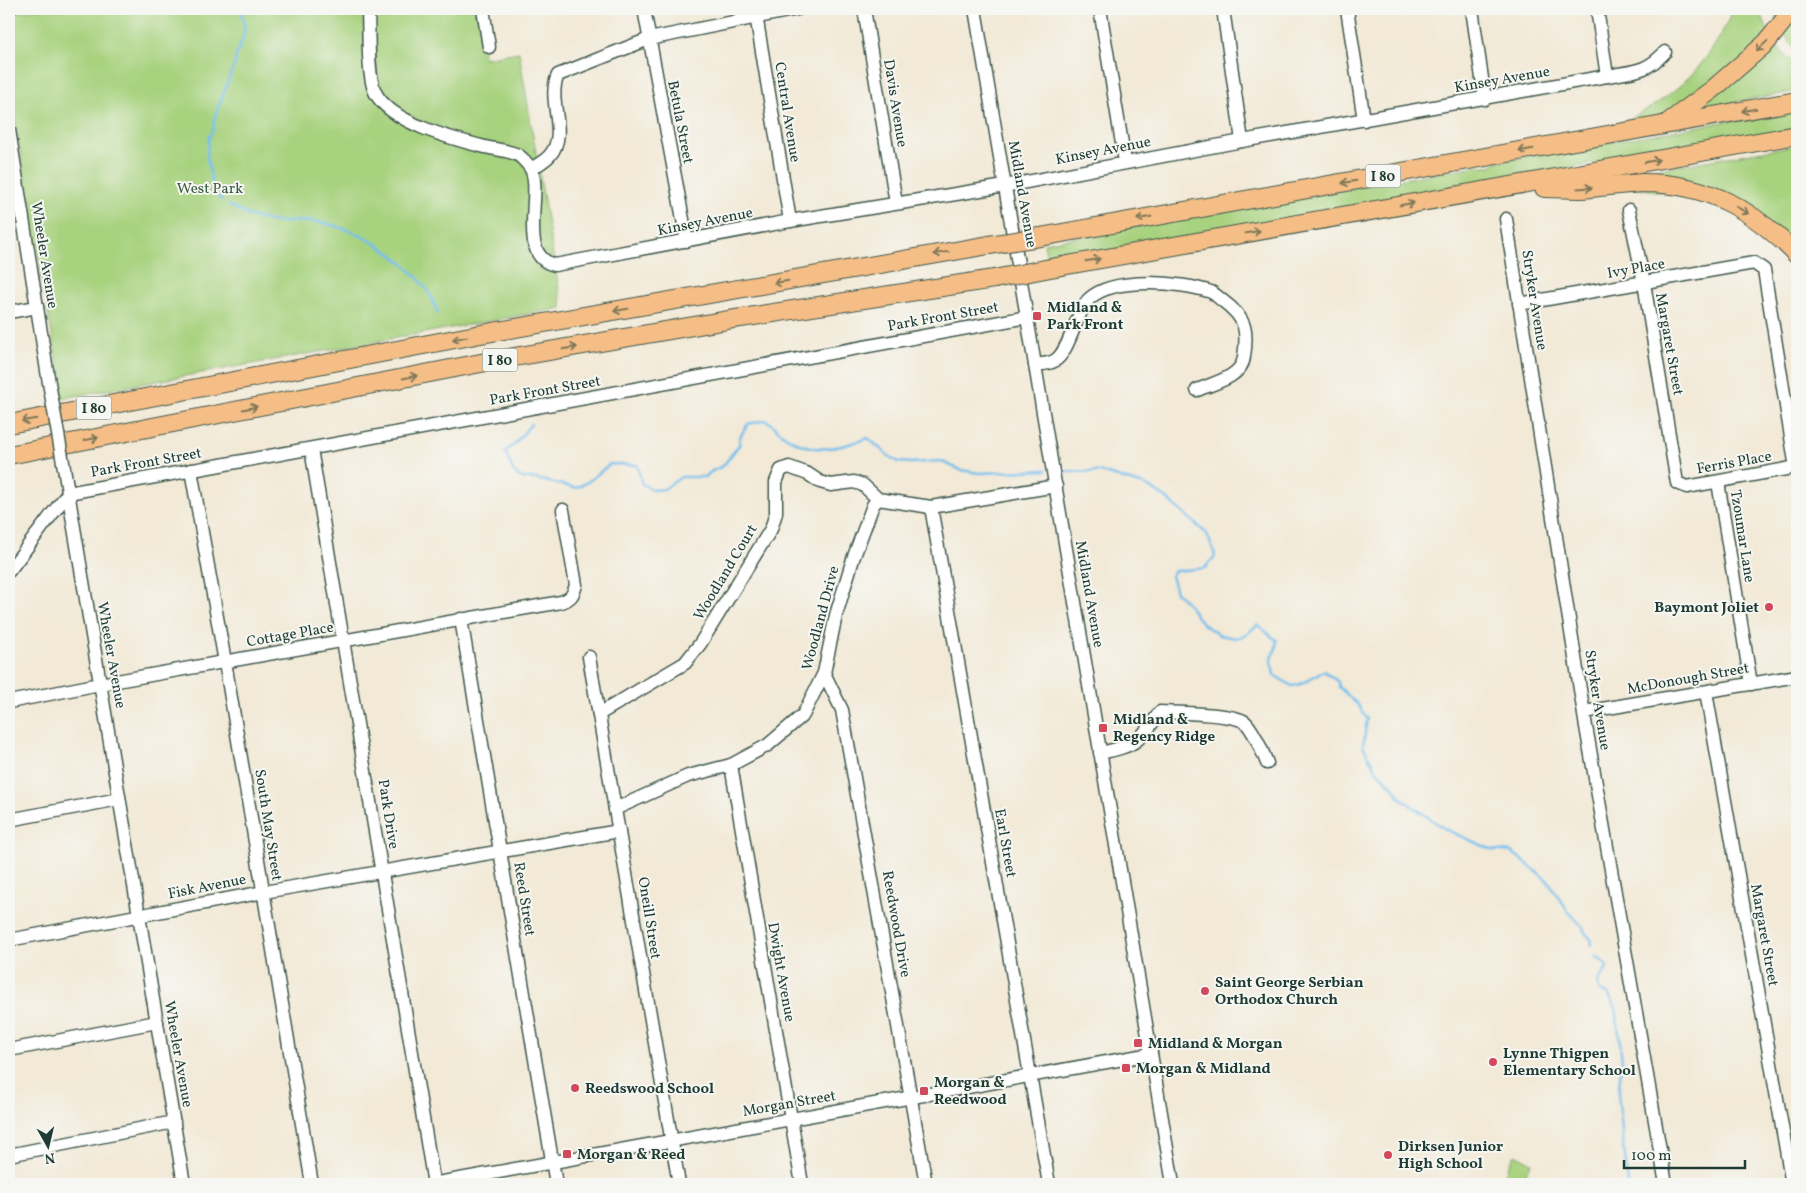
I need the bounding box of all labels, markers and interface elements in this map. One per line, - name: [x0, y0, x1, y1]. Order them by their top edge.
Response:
- one-way arrow: [1755, 40, 1768, 52]
- street label: Davis Avenue: [877, 58, 912, 149]
- street label: Central Avenue: [768, 60, 805, 164]
- street label: Kinsey Avenue: [1453, 62, 1552, 99]
- street label: Betula Street: [661, 79, 698, 166]
- one-way arrow: [1742, 106, 1758, 116]
- street label: Kinsey Avenue: [1054, 132, 1153, 171]
- street label: Midland Avenue: [1002, 139, 1041, 249]
- one-way arrow: [1519, 145, 1535, 155]
- one-way arrow: [1644, 155, 1660, 165]
- road number: I 80: [1366, 165, 1400, 188]
- one-way arrow: [1342, 177, 1358, 187]
- park label: West Park: [177, 179, 243, 200]
- one-way arrow: [1576, 183, 1592, 193]
- one-way arrow: [1399, 199, 1415, 209]
- street label: Wheeler Avenue: [25, 200, 62, 310]
- street label: Kinsey Avenue: [656, 203, 755, 242]
- one-way arrow: [1735, 205, 1750, 215]
- one-way arrow: [1137, 214, 1153, 224]
- one-way arrow: [1245, 226, 1261, 236]
- one-way arrow: [933, 249, 949, 259]
- street label: Stryker Avenue: [1515, 249, 1552, 352]
- street label: Ivy Place: [1606, 254, 1667, 285]
- one-way arrow: [1085, 255, 1101, 265]
- one-way arrow: [773, 277, 789, 287]
- street label: Margaret Street: [1649, 291, 1688, 397]
- street label: Park Front Street: [886, 297, 1000, 338]
- place label: Midland & Park Front: [1047, 298, 1124, 336]
- one-way arrow: [613, 305, 629, 315]
- marker: Midland & Park Front: [1031, 310, 1043, 322]
- one-way arrow: [453, 334, 469, 343]
- one-way arrow: [561, 342, 577, 352]
- road number: I 80: [482, 348, 518, 372]
- street label: Park Front Street: [488, 371, 602, 412]
- one-way arrow: [402, 372, 418, 381]
- road number: I 80: [76, 396, 112, 419]
- one-way arrow: [242, 403, 258, 412]
- one-way arrow: [21, 415, 37, 425]
- one-way arrow: [83, 434, 99, 443]
- street label: Park Front Street: [89, 443, 203, 484]
- street label: Ferris Place: [1695, 447, 1773, 480]
- street label: Tzoumar Lane: [1724, 488, 1759, 584]
- street label: Woodland Court: [689, 521, 763, 625]
- street label: Midland Avenue: [1069, 539, 1108, 649]
- street label: Woodland Drive: [797, 564, 845, 673]
- place label: Baymont Joliet: [1654, 598, 1759, 619]
- street label: Wheeler Avenue: [91, 600, 130, 710]
- marker: Baymont Joliet: [1763, 601, 1775, 613]
- street label: Cottage Place: [245, 618, 335, 653]
- street label: Stryker Avenue: [1578, 649, 1615, 752]
- street label: McDonough Street: [1626, 658, 1751, 701]
- place label: Midland & Regency Ridge: [1113, 710, 1216, 748]
- marker: Midland & Regency Ridge: [1097, 722, 1109, 734]
- street label: South May Street: [248, 768, 287, 883]
- street label: Park Drive: [372, 778, 403, 851]
- street label: Earl Street: [988, 807, 1021, 879]
- street label: Reed Street: [507, 861, 540, 938]
- street label: Reedwood Drive: [876, 869, 915, 979]
- street label: Fisk Avenue: [166, 870, 248, 905]
- street label: Oneill Street: [632, 876, 665, 961]
- street label: Margaret Street: [1744, 882, 1783, 988]
- street label: Dwight Avenue: [761, 921, 800, 1024]
- place label: Saint George Serbian Orthodox Church: [1215, 973, 1364, 1011]
- marker: Saint George Serbian Orthodox Church: [1199, 985, 1211, 997]
- street label: Wheeler Avenue: [158, 999, 197, 1109]
- place label: Midland & Morgan: [1148, 1034, 1283, 1055]
- marker: Midland & Morgan: [1132, 1037, 1144, 1049]
- place label: Lynne Thigpen Elementary School: [1503, 1044, 1636, 1082]
- marker: Lynne Thigpen Elementary School: [1487, 1056, 1499, 1068]
- place label: Morgan & Midland: [1136, 1059, 1271, 1080]
- marker: Morgan & Midland: [1120, 1062, 1132, 1074]
- place label: Morgan & Reedwood: [934, 1073, 1007, 1111]
- place label: Reedswood School: [585, 1079, 714, 1100]
- marker: Reedswood School: [569, 1082, 581, 1094]
- marker: Morgan & Reedwood: [918, 1085, 930, 1097]
- street label: Morgan Street: [741, 1086, 838, 1123]
- north arrow: [22, 1120, 72, 1170]
- place label: Dirksen Junior High School: [1398, 1137, 1503, 1175]
- scale bar: [1624, 1138, 1745, 1170]
- place label: Morgan & Reed: [577, 1145, 685, 1166]
- text: 100 m: [1631, 1146, 1671, 1167]
- text: N: [43, 1147, 56, 1168]
- marker: Morgan & Reed: [561, 1148, 573, 1160]
- marker: Dirksen Junior High School: [1382, 1149, 1394, 1161]

